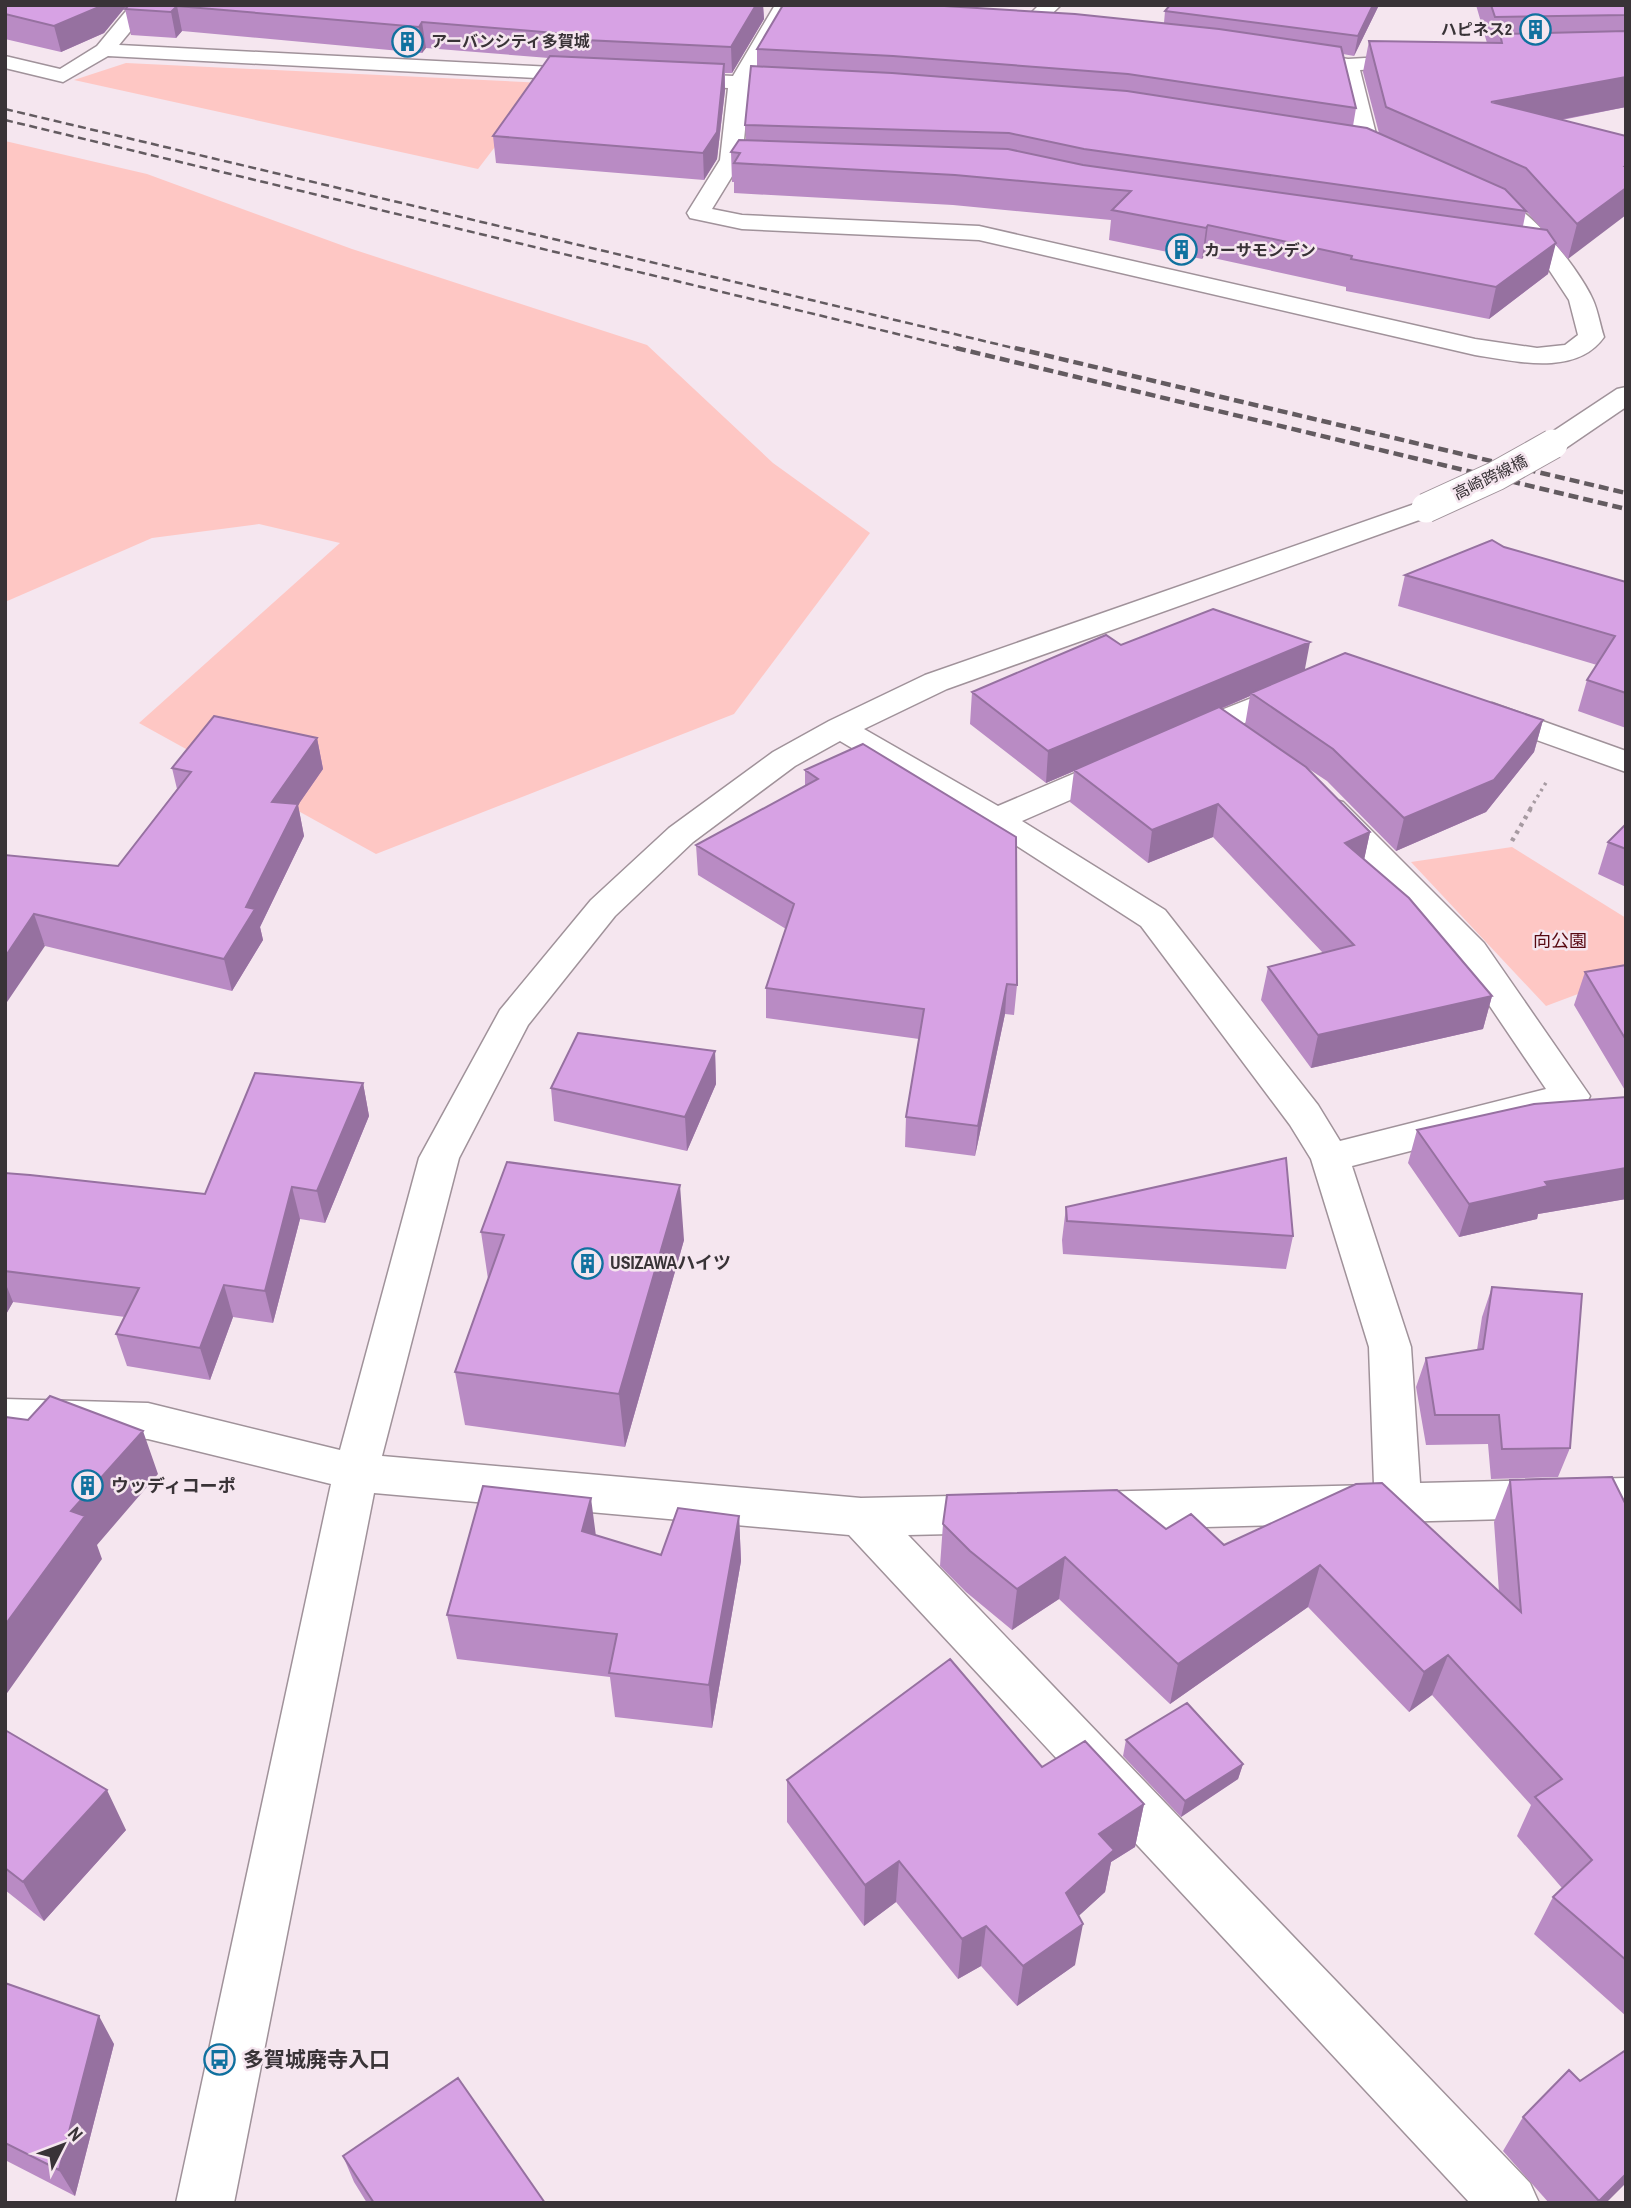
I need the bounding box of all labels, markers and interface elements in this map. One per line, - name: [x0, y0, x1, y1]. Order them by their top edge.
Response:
- building icon: ハピネス2: [1518, 12, 1552, 46]
- place label: ハピネス2: [1441, 18, 1512, 40]
- building icon: アーバンシティ多賀城: [391, 24, 425, 58]
- place label: アーバンシティ多賀城: [431, 30, 590, 52]
- building icon: カーサモンデン: [1164, 233, 1198, 267]
- place label: カーサモンデン: [1204, 239, 1316, 261]
- street label: 高崎跨線橋: [1449, 450, 1531, 504]
- park label: 向公園: [1533, 928, 1587, 953]
- building icon: USIZAWAハイツ: [570, 1246, 604, 1280]
- place label: USIZAWAハイツ: [610, 1250, 731, 1275]
- building icon: ウッディコーポ: [71, 1469, 105, 1503]
- place label: ウッディコーポ: [111, 1473, 236, 1498]
- bus stop icon: 多賀城廃寺入口: [203, 2043, 237, 2077]
- place label: 多賀城廃寺入口: [243, 2045, 390, 2074]
- north arrow: [28, 2110, 98, 2180]
- text: N: [62, 2121, 89, 2147]

